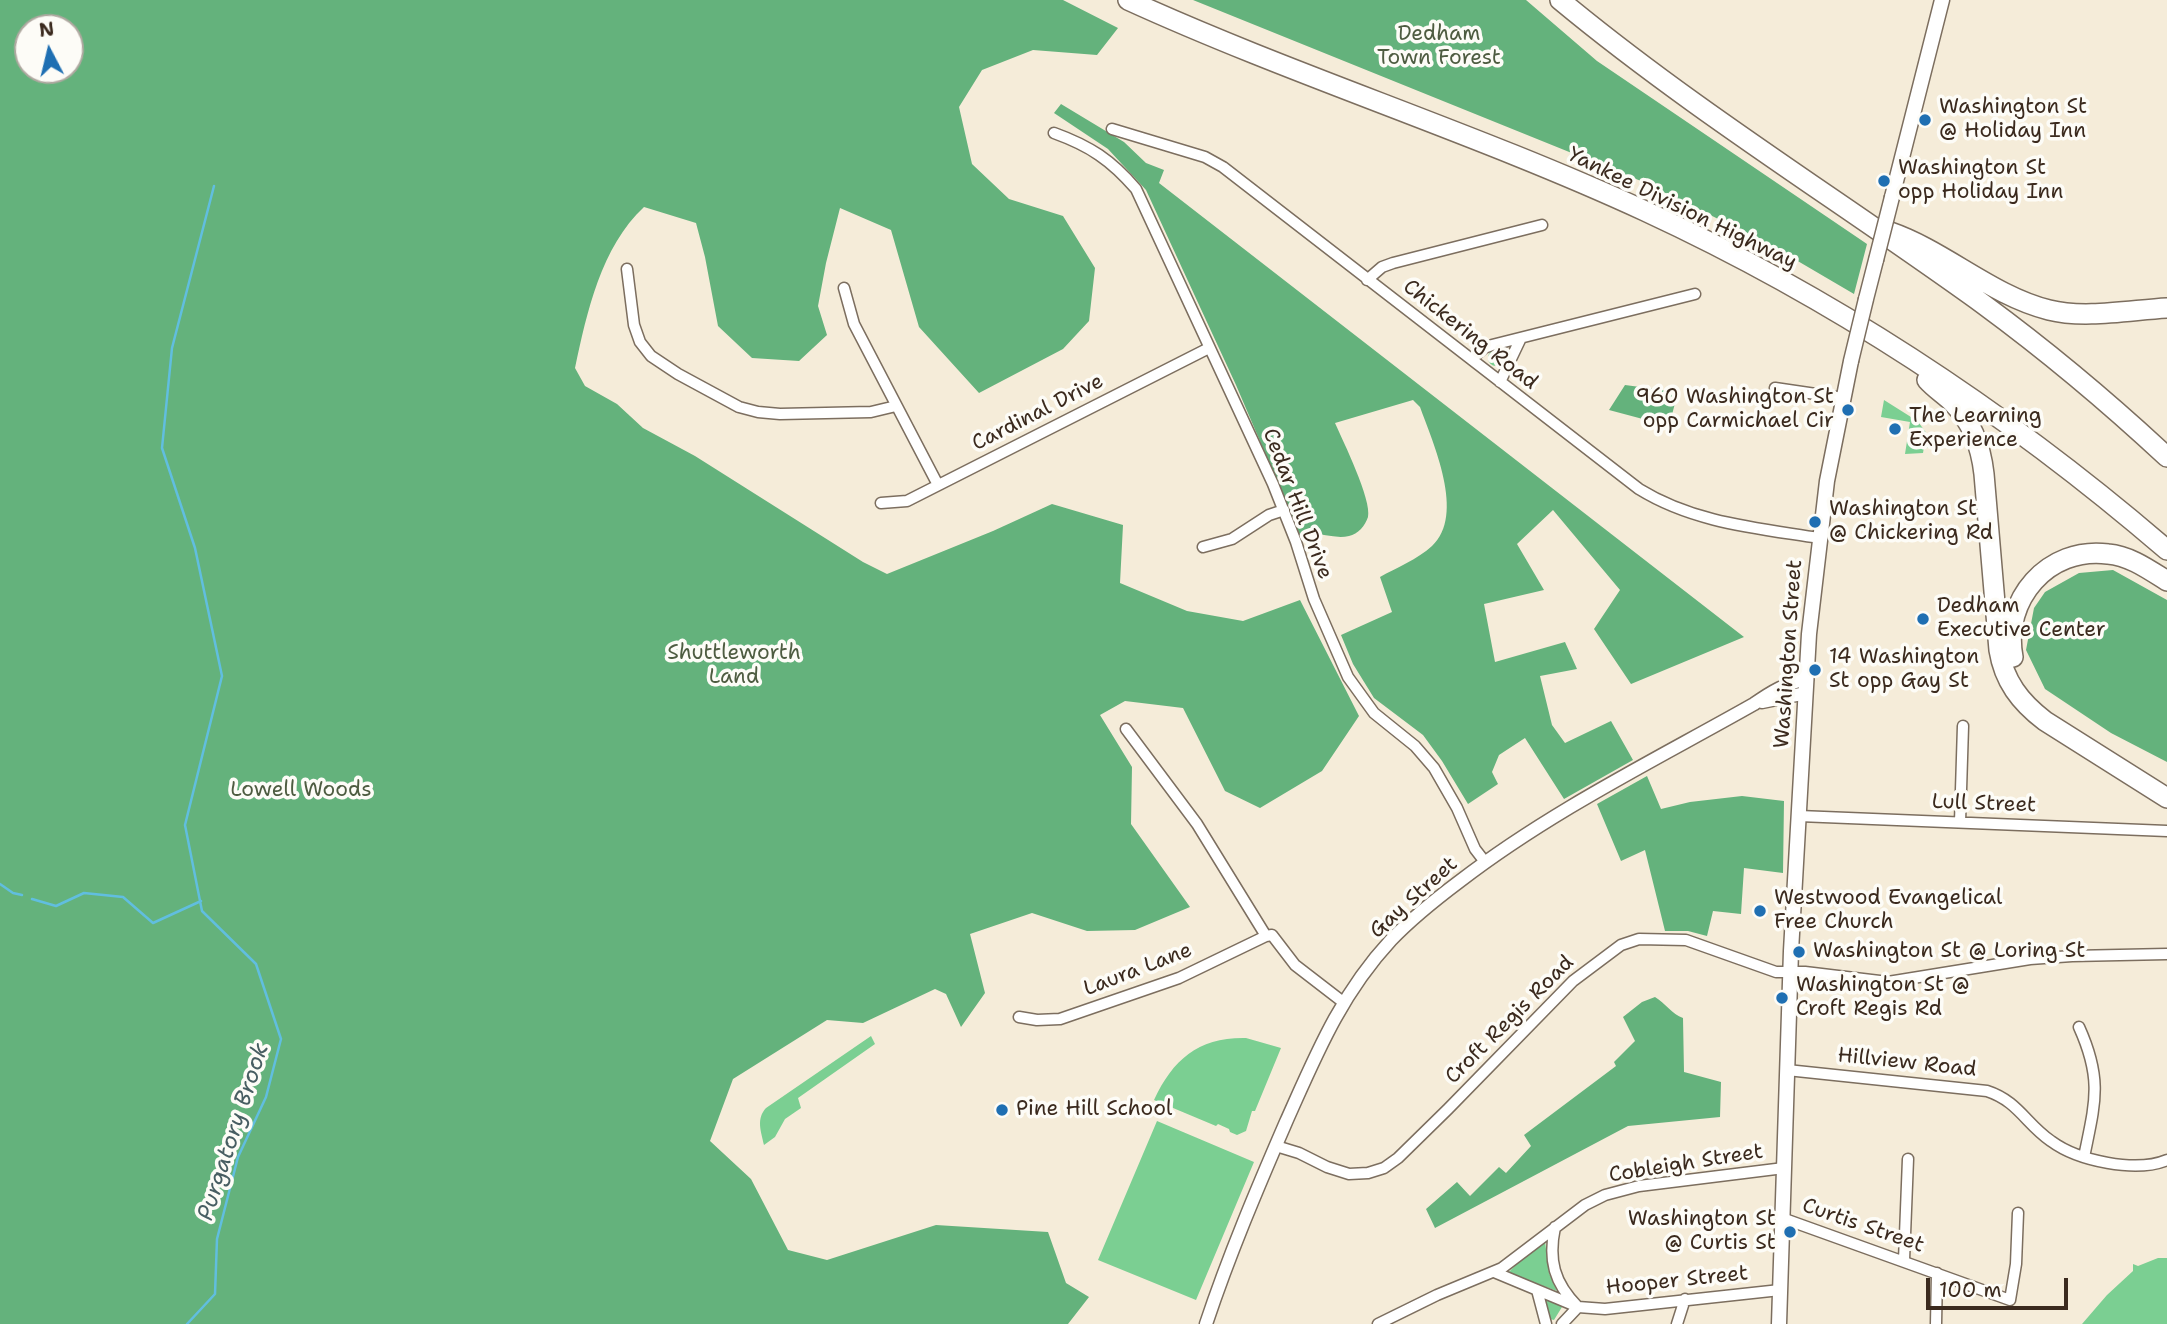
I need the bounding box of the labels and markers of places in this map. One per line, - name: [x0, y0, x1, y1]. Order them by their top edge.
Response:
- place label: Washington St @ Holiday Inn: [1939, 95, 2087, 145]
- marker: Washington St @ Holiday Inn: [1917, 112, 1933, 128]
- place label: Washington St opp Holiday Inn: [1898, 156, 2063, 206]
- marker: Washington St opp Holiday Inn: [1876, 173, 1892, 189]
- place label: 960 Washington St opp Carmichael Cir: [1636, 385, 1834, 435]
- marker: 960 Washington St opp Carmichael Cir: [1840, 402, 1856, 418]
- place label: The Learning Experience: [1909, 404, 2042, 454]
- marker: The Learning Experience: [1887, 421, 1903, 437]
- place label: Washington St @ Chickering Rd: [1829, 497, 1993, 547]
- marker: Washington St @ Chickering Rd: [1807, 514, 1823, 530]
- place label: Dedham Executive Center: [1937, 594, 2106, 644]
- marker: Dedham Executive Center: [1915, 611, 1931, 627]
- place label: 14 Washington St opp Gay St: [1829, 645, 1979, 695]
- marker: 14 Washington St opp Gay St: [1807, 662, 1823, 678]
- place label: Westwood Evangelical Free Church: [1774, 886, 2002, 936]
- marker: Westwood Evangelical Free Church: [1752, 903, 1768, 919]
- place label: Washington St @ Loring St: [1813, 939, 2085, 965]
- marker: Washington St @ Loring St: [1791, 944, 1807, 960]
- place label: Washington St @ Croft Regis Rd: [1796, 973, 1970, 1023]
- marker: Washington St @ Croft Regis Rd: [1774, 990, 1790, 1006]
- place label: Pine Hill School: [1016, 1097, 1172, 1123]
- marker: Pine Hill School: [994, 1102, 1010, 1118]
- place label: Washington St @ Curtis St: [1628, 1207, 1776, 1257]
- marker: Washington St @ Curtis St: [1782, 1224, 1798, 1240]

